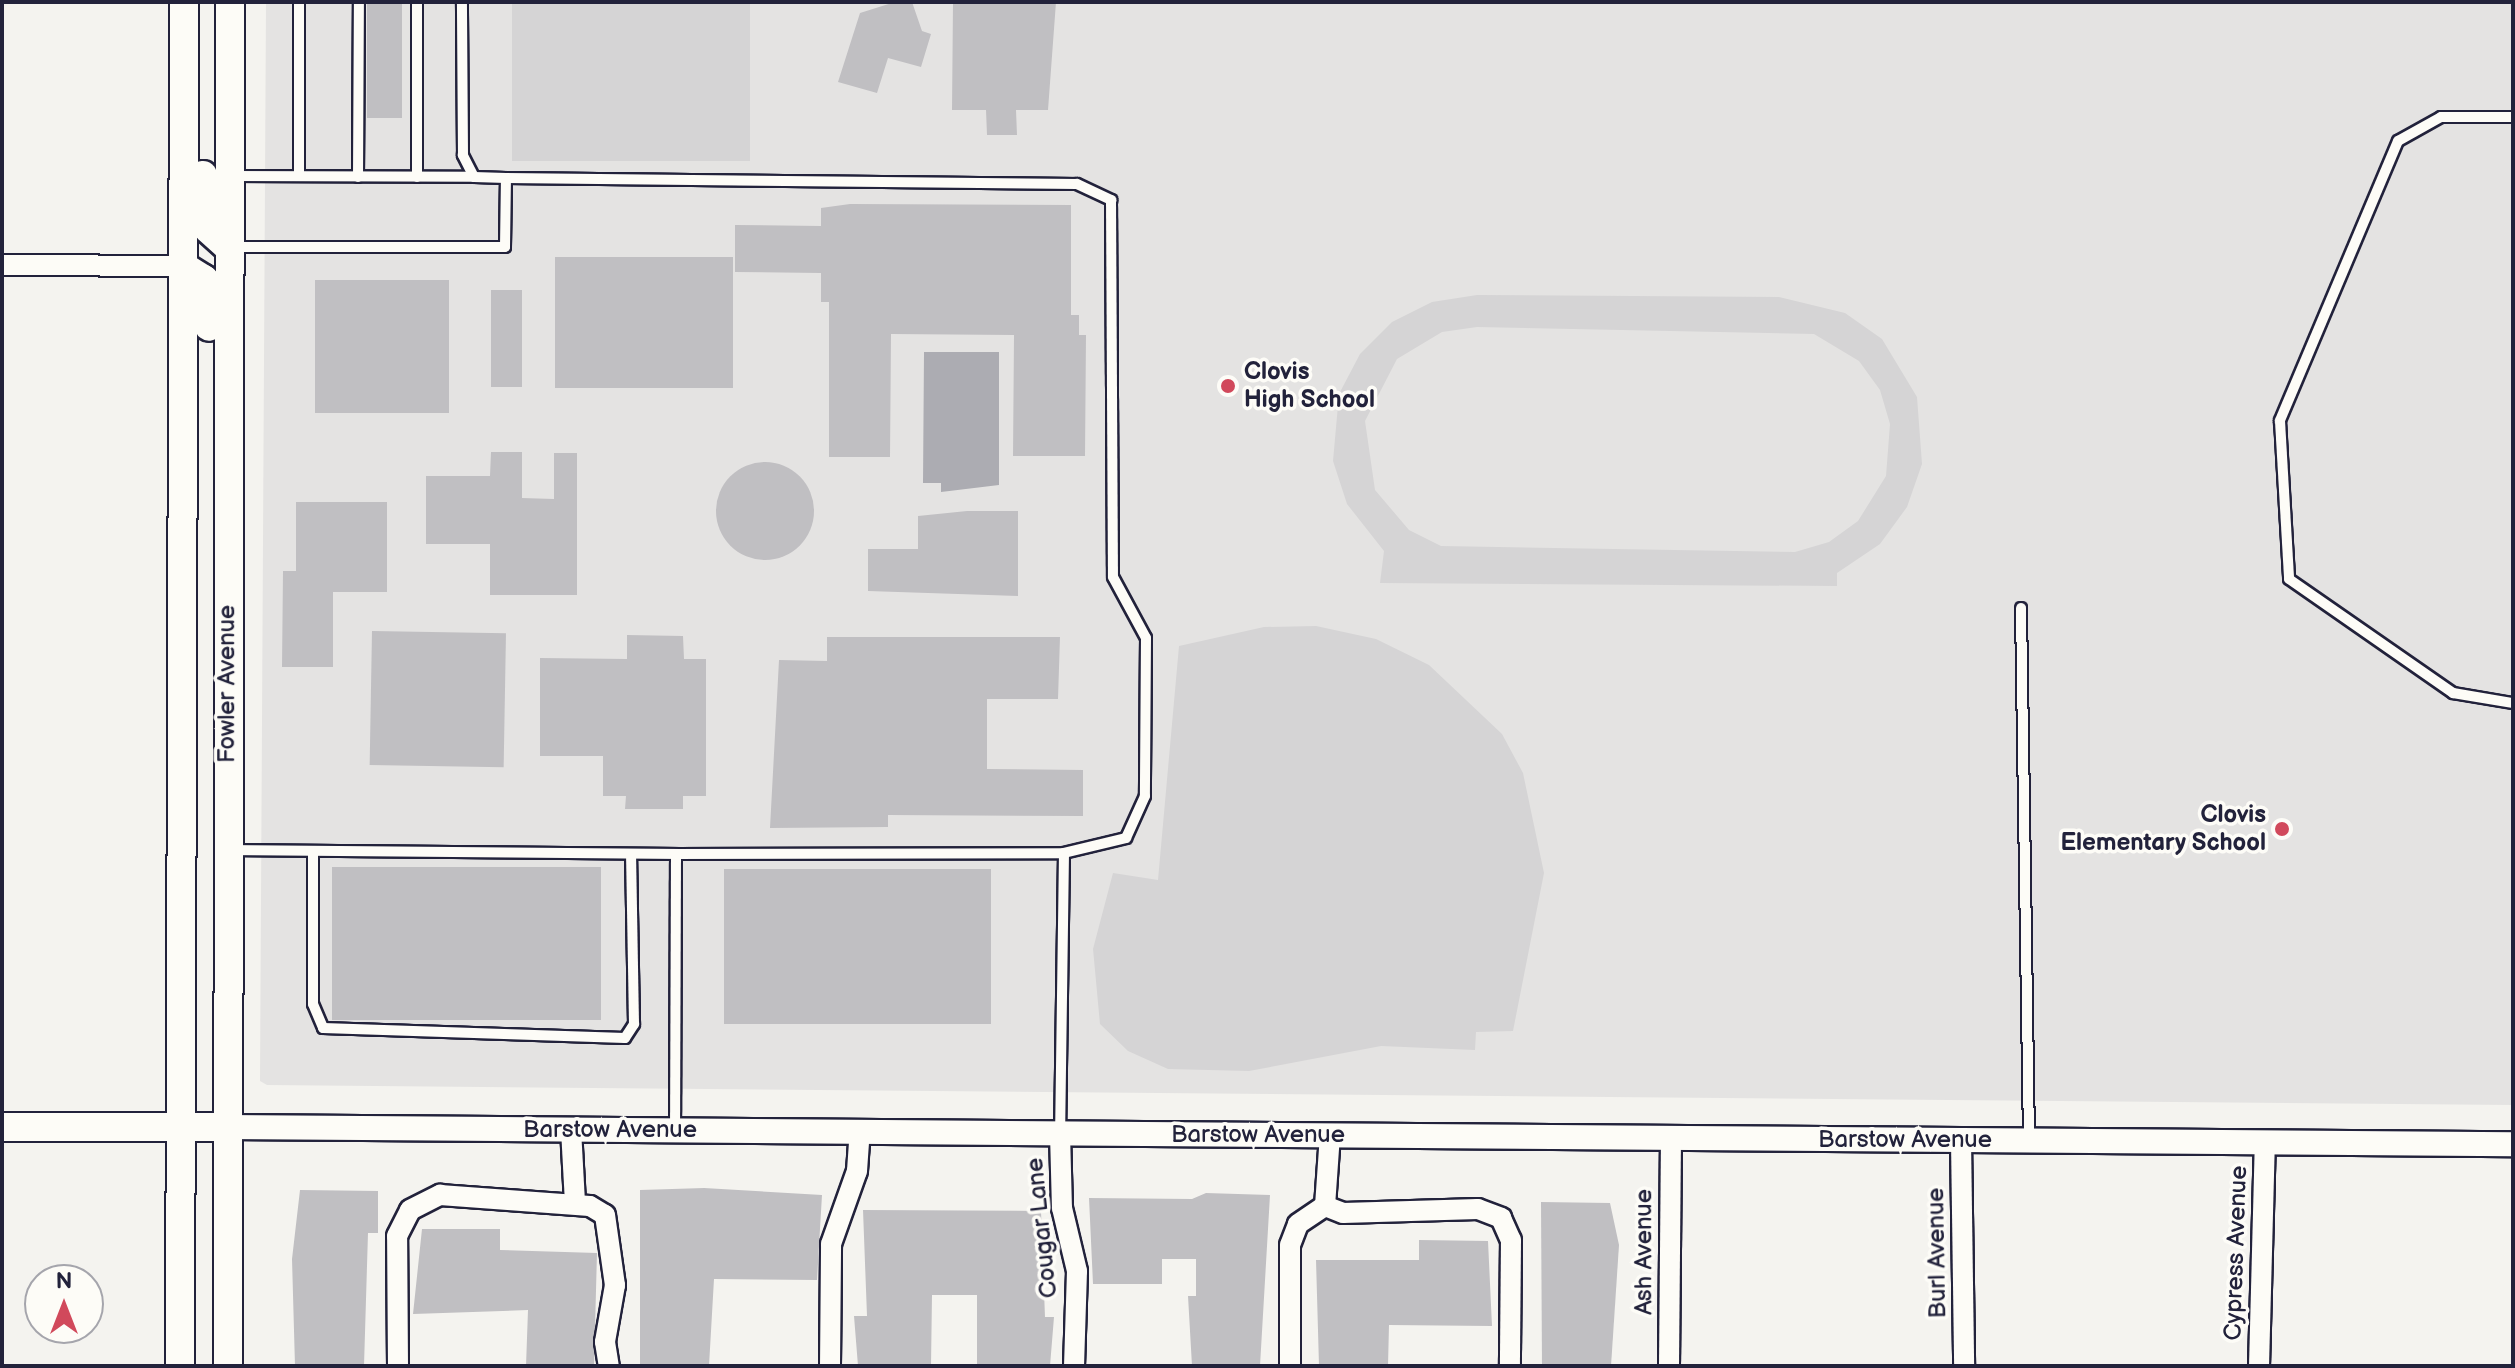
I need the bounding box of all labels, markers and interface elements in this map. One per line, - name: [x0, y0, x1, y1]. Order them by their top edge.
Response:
- place label: Clovis High School: [1244, 358, 1375, 414]
- marker: Clovis High School: [1219, 377, 1237, 395]
- street label: Fowler Avenue: [213, 605, 241, 763]
- place label: Clovis Elementary School: [2060, 801, 2266, 857]
- marker: Clovis Elementary School: [2273, 820, 2291, 838]
- street label: Barstow Avenue: [523, 1116, 697, 1144]
- street label: Barstow Avenue: [1171, 1121, 1345, 1149]
- street label: Barstow Avenue: [1818, 1126, 1992, 1154]
- street label: Cougar Lane: [1020, 1156, 1064, 1300]
- street label: Cypress Avenue: [2219, 1165, 2253, 1341]
- street label: Burl Avenue: [1921, 1187, 1953, 1319]
- street label: Ash Avenue: [1630, 1189, 1658, 1315]
- north arrow: [24, 1264, 104, 1344]
- text: N: [56, 1268, 72, 1295]

